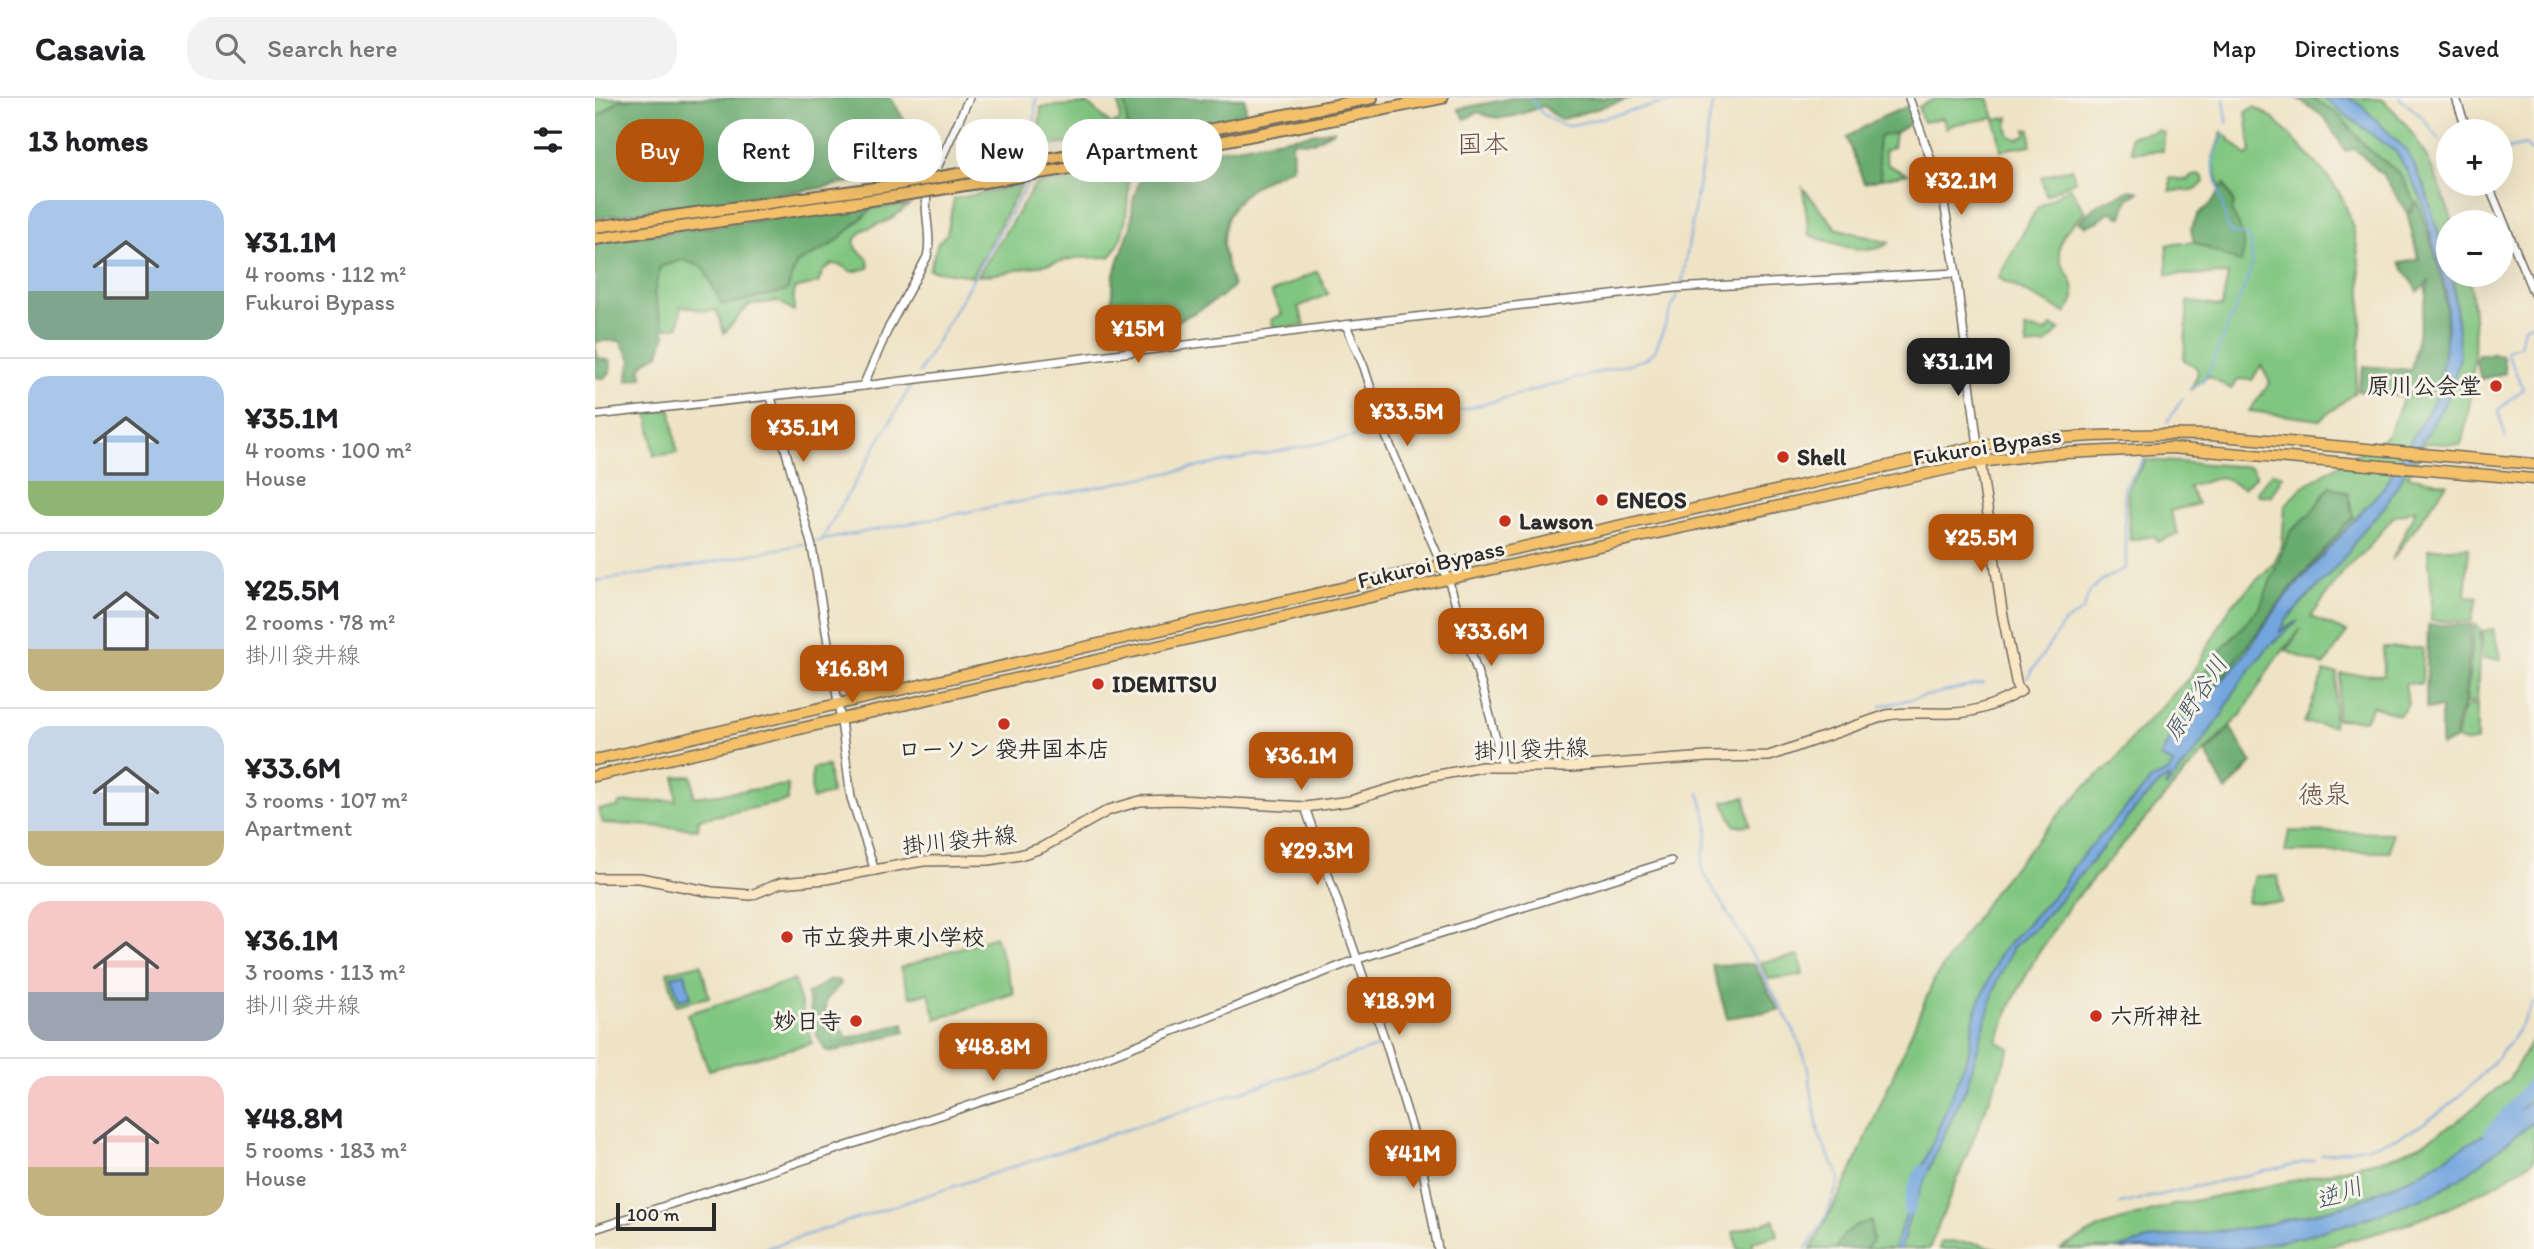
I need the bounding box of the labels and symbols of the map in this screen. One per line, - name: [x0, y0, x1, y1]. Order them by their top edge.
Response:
- district label: 国本: [1457, 128, 1509, 160]
- pin: ¥32.1M: [1904, 158, 2018, 217]
- pin: ¥15M: [1097, 306, 1179, 365]
- pin: ¥31.1M: [1901, 338, 2015, 398]
- place label: 原川公会堂: [2367, 372, 2482, 400]
- marker: 原川公会堂: [2488, 378, 2504, 394]
- pin: ¥33.5M: [1350, 388, 1464, 448]
- pin: ¥35.1M: [746, 404, 860, 464]
- street label: Fukuroi Bypass: [1911, 420, 2063, 472]
- place label: Shell: [1797, 443, 1847, 471]
- marker: Shell: [1775, 449, 1791, 465]
- place label: ENEOS: [1616, 486, 1687, 514]
- marker: ENEOS: [1594, 492, 1610, 508]
- place label: Lawson: [1519, 507, 1594, 535]
- marker: Lawson: [1497, 513, 1513, 529]
- pin: ¥25.5M: [1924, 514, 2038, 574]
- street label: Fukuroi Bypass: [1355, 533, 1507, 595]
- pin: ¥33.6M: [1434, 608, 1548, 668]
- pin: ¥16.8M: [795, 646, 909, 705]
- water label: 原野谷川: [2157, 650, 2233, 746]
- place label: IDEMITSU: [1112, 670, 1217, 698]
- marker: IDEMITSU: [1090, 676, 1106, 692]
- marker: ローソン 袋井国本店: [996, 716, 1012, 732]
- pin: ¥36.1M: [1244, 732, 1358, 792]
- street label: 掛川袋井線: [1473, 733, 1589, 765]
- place label: ローソン 袋井国本店: [898, 735, 1110, 763]
- district label: 徳泉: [2298, 778, 2350, 810]
- street label: 掛川袋井線: [900, 820, 1018, 860]
- pin: ¥29.3M: [1260, 828, 1374, 887]
- place label: 市立袋井東小学校: [801, 923, 985, 951]
- marker: 市立袋井東小学校: [779, 929, 795, 945]
- pin: ¥18.9M: [1342, 978, 1456, 1037]
- place label: 六所神社: [2110, 1002, 2202, 1030]
- place label: 妙日寺: [773, 1007, 842, 1035]
- marker: 六所神社: [2088, 1008, 2104, 1024]
- marker: 妙日寺: [848, 1013, 864, 1029]
- pin: ¥48.8M: [936, 1024, 1050, 1083]
- pin: ¥41M: [1372, 1130, 1454, 1190]
- water label: 逆川: [2311, 1171, 2367, 1215]
- scale bar: [616, 1200, 716, 1232]

